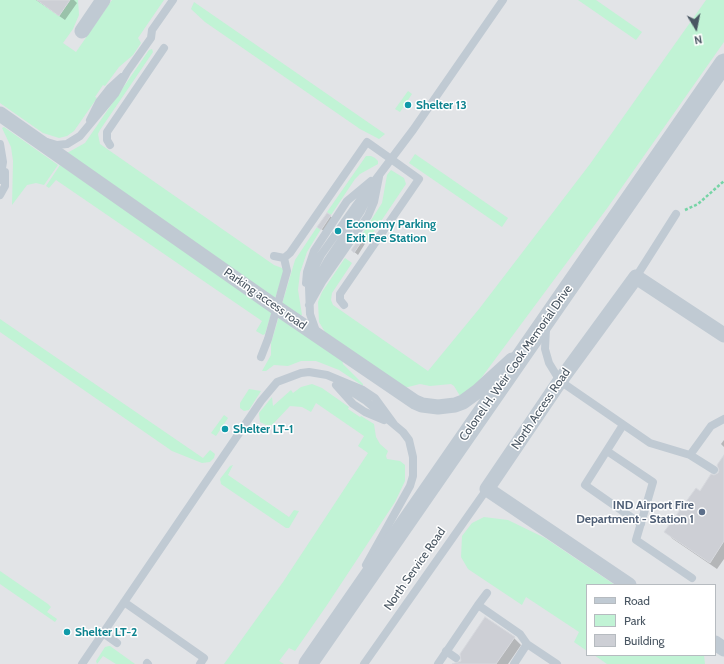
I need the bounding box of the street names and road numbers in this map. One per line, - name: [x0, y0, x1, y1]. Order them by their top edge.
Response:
- street label: Parking access road: [221, 265, 309, 333]
- street label: Colonel H. Weir Cook Memorial Drive: [456, 282, 576, 444]
- street label: North Access Road: [509, 366, 573, 452]
- street label: North Service Road: [381, 525, 449, 613]

